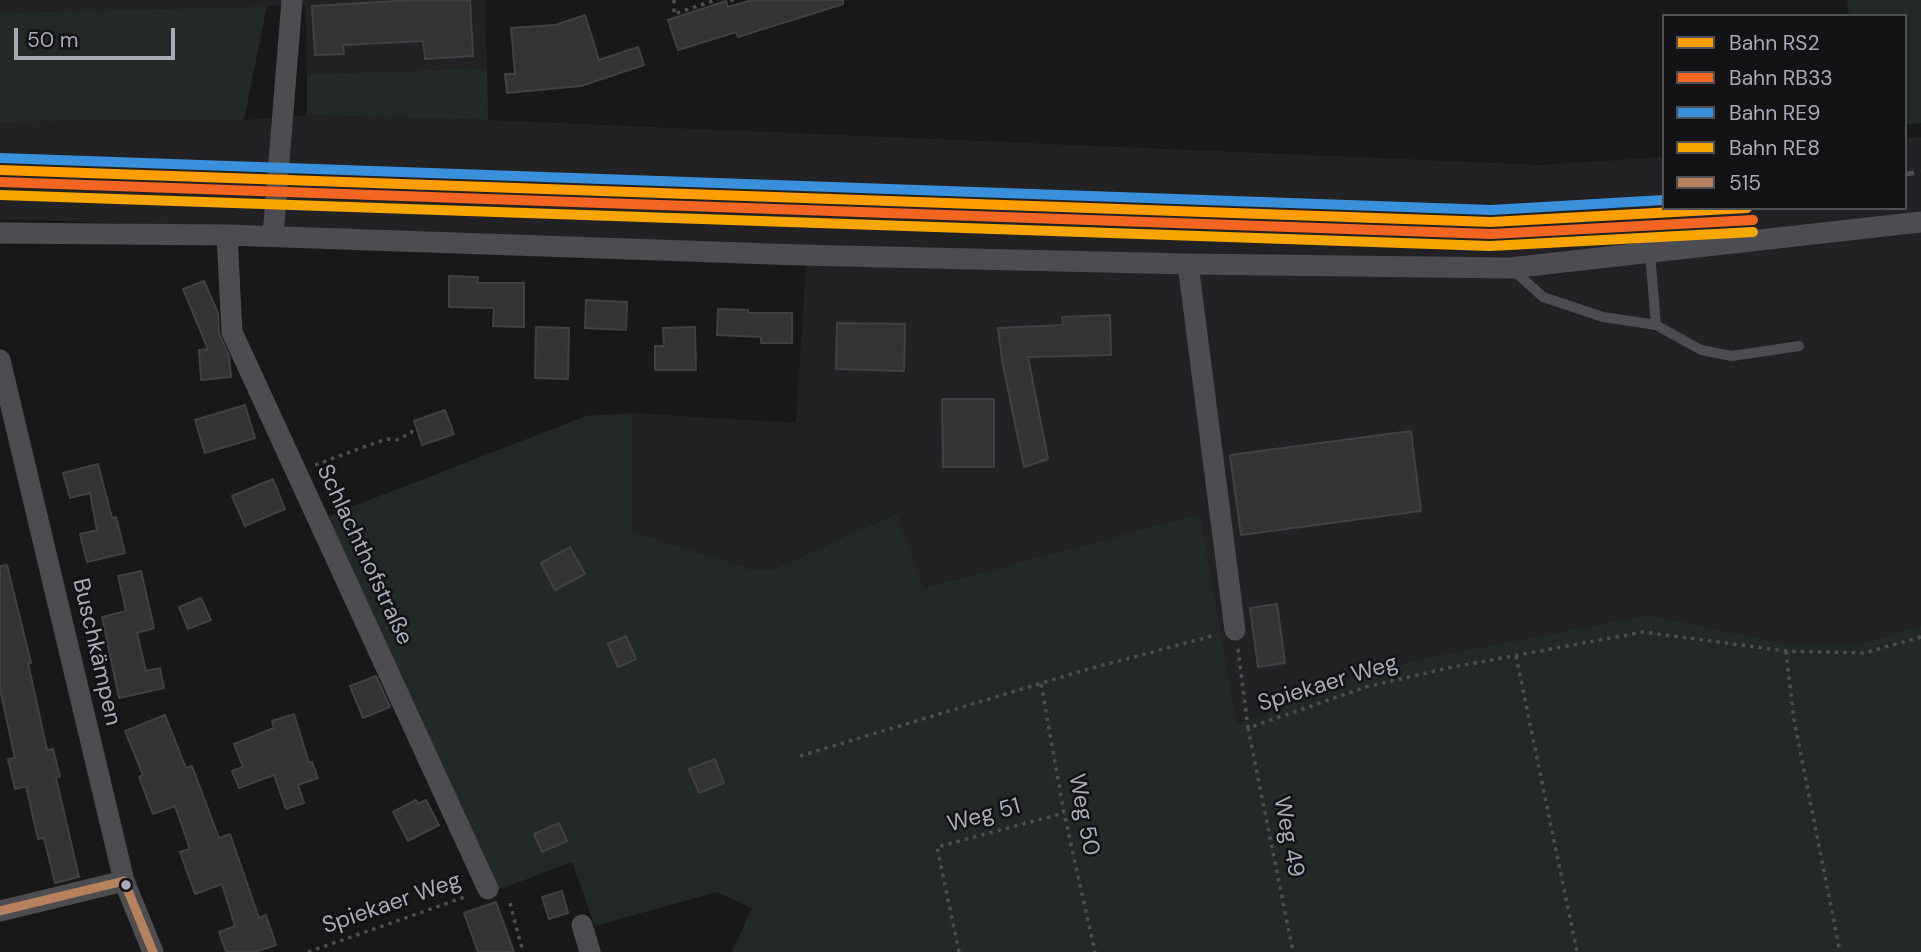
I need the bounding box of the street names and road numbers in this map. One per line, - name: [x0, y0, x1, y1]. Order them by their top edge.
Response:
- street label: Schlachthofstraße: [310, 460, 418, 650]
- street label: Buschkämpen: [66, 576, 126, 728]
- street label: Spiekaer Weg: [1255, 650, 1401, 718]
- street label: Weg 50: [1062, 772, 1104, 858]
- street label: Weg 51: [945, 793, 1023, 839]
- street label: Weg 49: [1267, 794, 1309, 880]
- street label: Spiekaer Weg: [319, 867, 465, 941]

